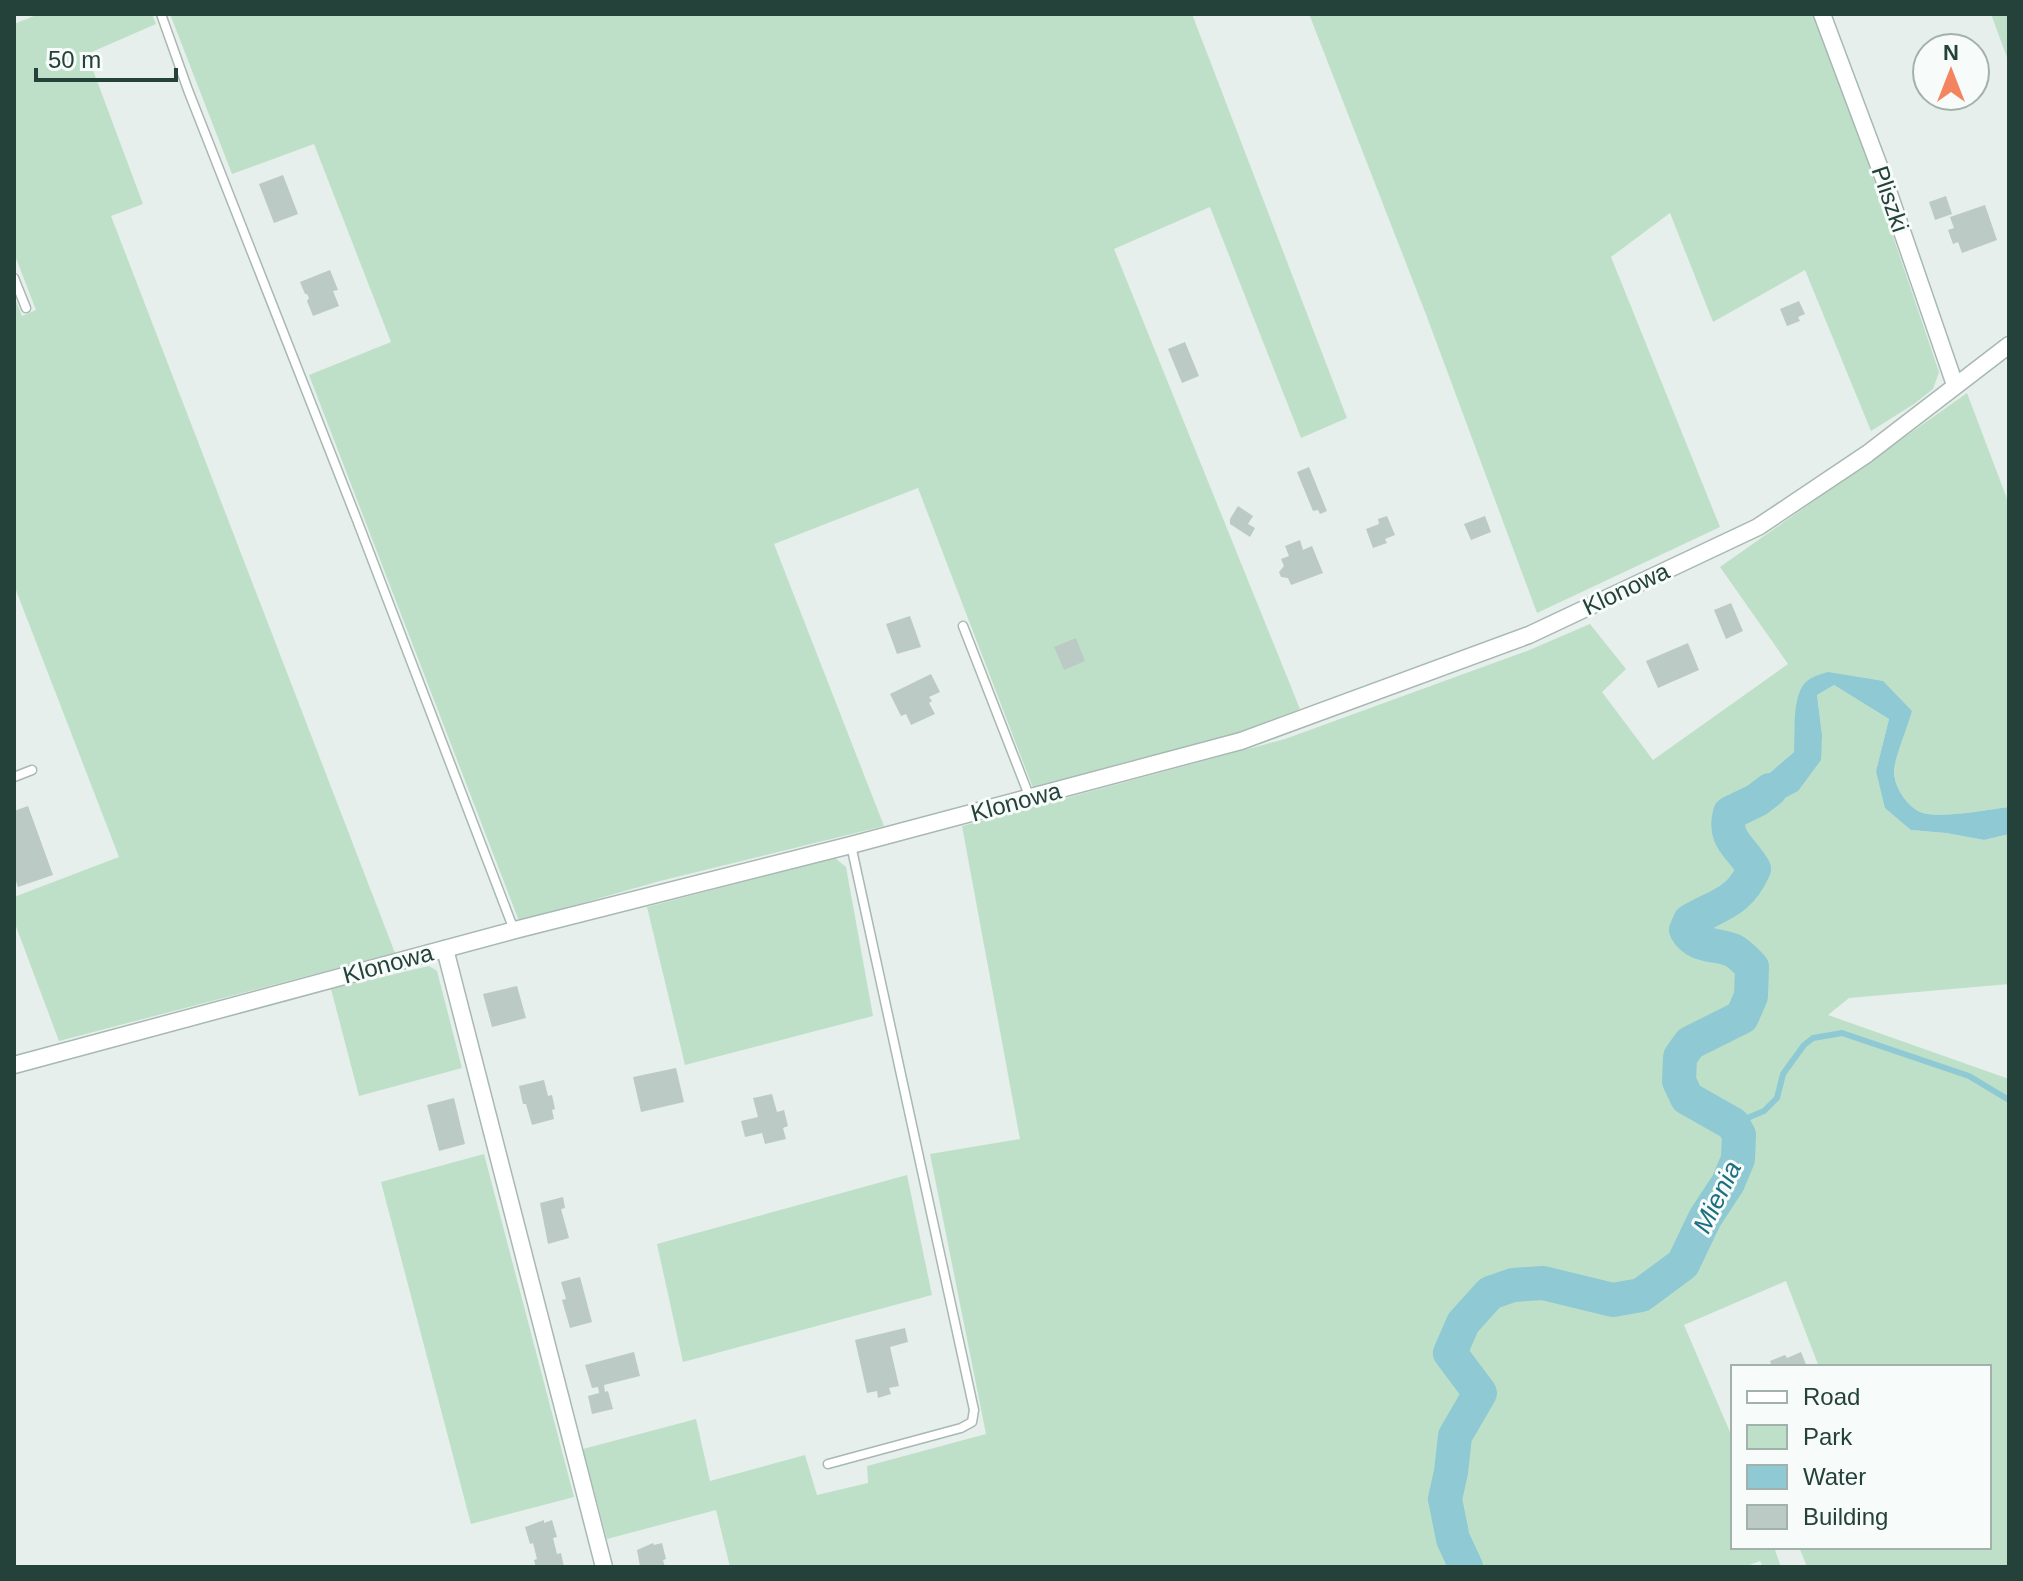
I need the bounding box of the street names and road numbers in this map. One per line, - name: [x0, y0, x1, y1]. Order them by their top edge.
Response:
- street label: Pliszki: [1867, 162, 1914, 235]
- street label: Klonowa: [1578, 557, 1674, 620]
- street label: Klonowa: [968, 776, 1064, 826]
- street label: Klonowa: [340, 938, 436, 988]

